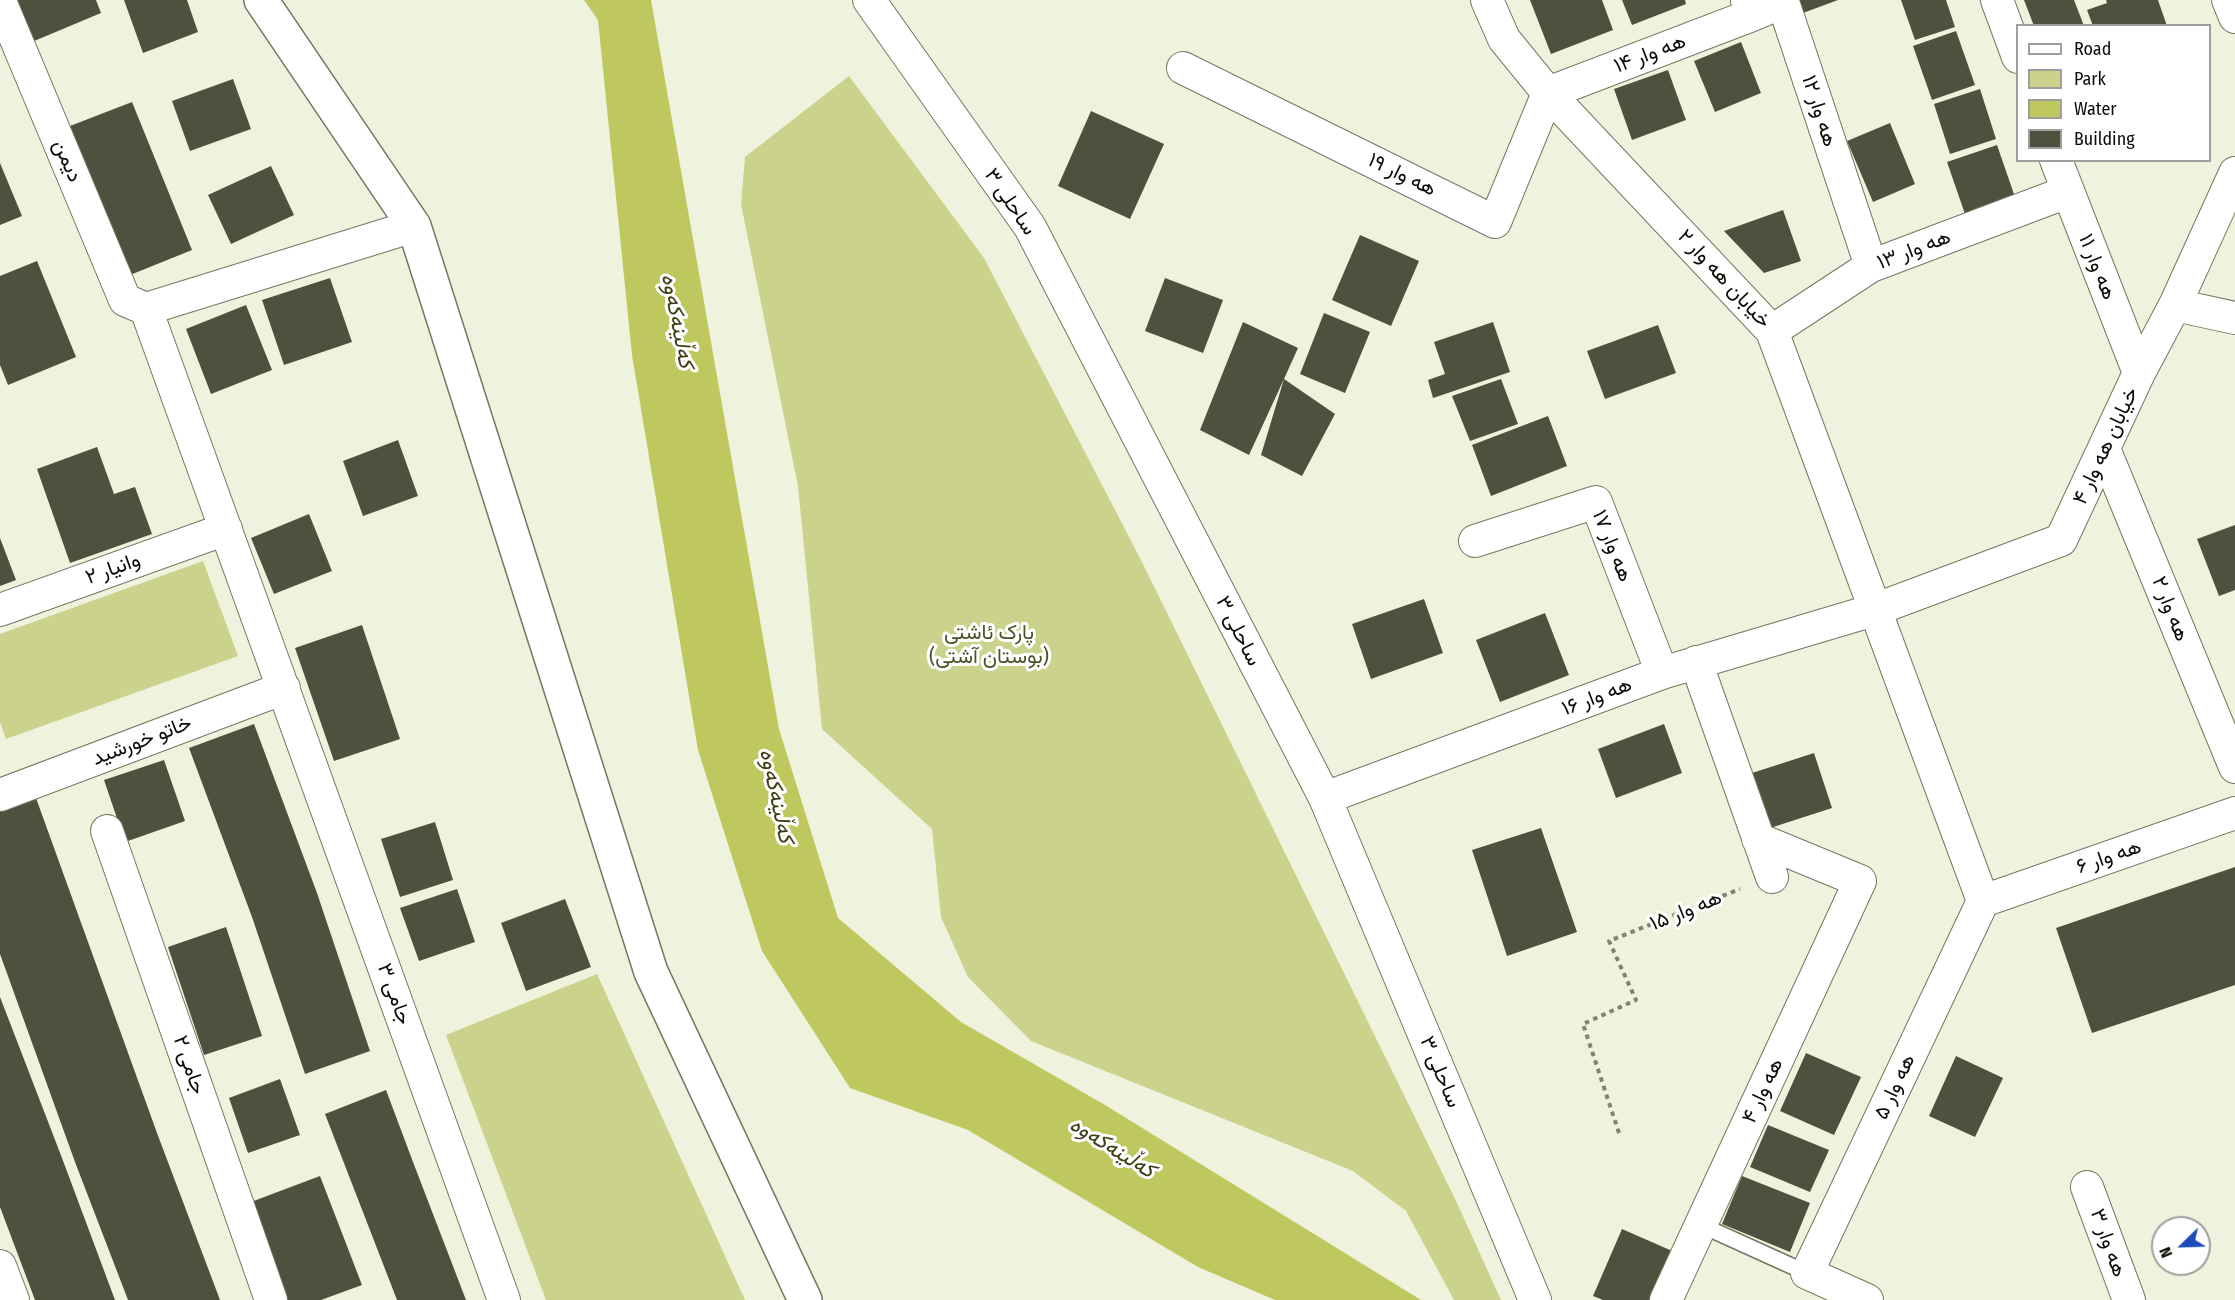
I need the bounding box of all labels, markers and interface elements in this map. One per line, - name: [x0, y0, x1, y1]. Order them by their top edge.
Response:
- legend: [2016, 24, 2211, 162]
- street label: هه وار ۱۴: [1611, 29, 1689, 79]
- text: Road: [2074, 38, 2111, 60]
- text: Park: [2074, 68, 2106, 90]
- street label: هه وار ۱۲: [1796, 72, 1842, 150]
- text: Water: [2074, 98, 2117, 120]
- text: Building: [2074, 128, 2135, 150]
- street label: دیمن: [47, 136, 87, 186]
- street label: هه وار ۱۹: [1364, 148, 1440, 202]
- street label: ساحلی ۳: [979, 164, 1041, 240]
- street label: خیابان هه وار ۲: [1672, 224, 1776, 334]
- street label: هه وار ۱۳: [1874, 225, 1954, 275]
- street label: هه وار ۱۱: [2072, 230, 2122, 304]
- water label: کەڵینەکەوە: [655, 272, 699, 370]
- street label: خیابان هه وار ۴: [2068, 383, 2144, 509]
- street label: هه وار ۱۷: [1586, 506, 1638, 586]
- street label: وانیار ۲: [82, 548, 144, 590]
- street label: هه وار ۲: [2146, 573, 2194, 645]
- street label: ساحلی ۳: [1210, 592, 1266, 670]
- park label: پارک ئاشتی (بوستان آشتی): [929, 620, 1049, 670]
- street label: هه وار ۱۶: [1558, 672, 1636, 722]
- street label: خاتو خورشید: [89, 710, 195, 772]
- water label: کەڵینەکەوە: [753, 747, 799, 845]
- street label: هه وار ۶: [2073, 834, 2145, 880]
- street label: هه وار ۱۵: [1646, 885, 1726, 937]
- street label: جامی ۳: [371, 960, 417, 1028]
- street label: جامی ۲: [167, 1032, 211, 1098]
- street label: ساحلی ۳: [1414, 1032, 1466, 1112]
- street label: هه وار ۵: [1869, 1050, 1921, 1124]
- street label: هه وار ۴: [1737, 1055, 1789, 1127]
- water label: کەڵینەکەوە: [1065, 1111, 1159, 1185]
- street label: هه وار ۳: [2084, 1206, 2132, 1280]
- north arrow: [2151, 1216, 2211, 1276]
- text: N: [2155, 1244, 2176, 1261]

